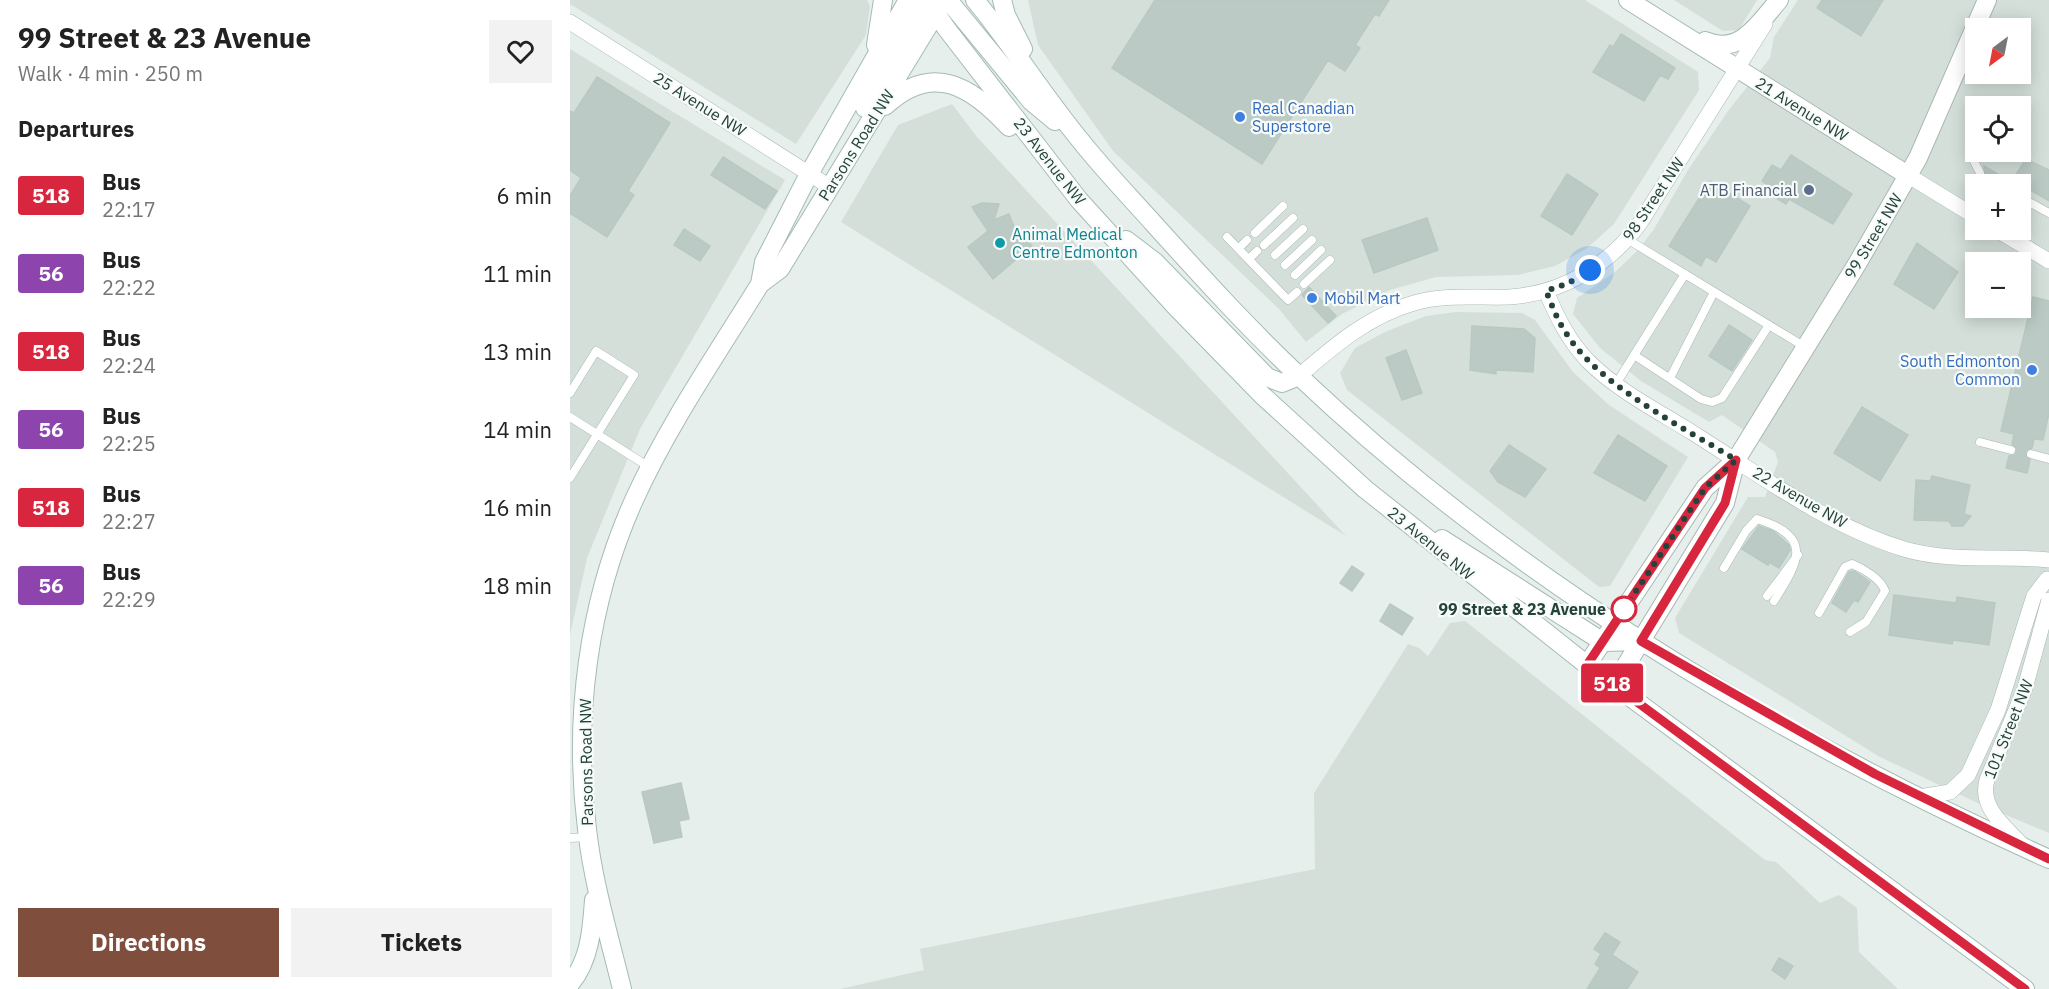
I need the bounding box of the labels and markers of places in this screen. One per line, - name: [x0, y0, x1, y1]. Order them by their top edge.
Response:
- place label: Real Canadian Superstore: [1252, 98, 1354, 136]
- marker: Real Canadian Superstore: [1233, 110, 1247, 124]
- place label: ATB Financial: [1700, 180, 1797, 200]
- marker: ATB Financial: [1802, 183, 1816, 197]
- place label: Animal Medical Centre Edmonton: [1012, 224, 1138, 262]
- marker: Animal Medical Centre Edmonton: [993, 236, 1007, 250]
- place label: Mobil Mart: [1324, 288, 1400, 308]
- marker: Mobil Mart: [1305, 291, 1319, 305]
- place label: South Edmonton Common: [1900, 351, 2020, 389]
- marker: South Edmonton Common: [2025, 363, 2039, 377]
- marker: 99 Street & 23 Avenue: [1611, 596, 1637, 622]
- place label: 99 Street & 23 Avenue: [1438, 599, 1606, 619]

